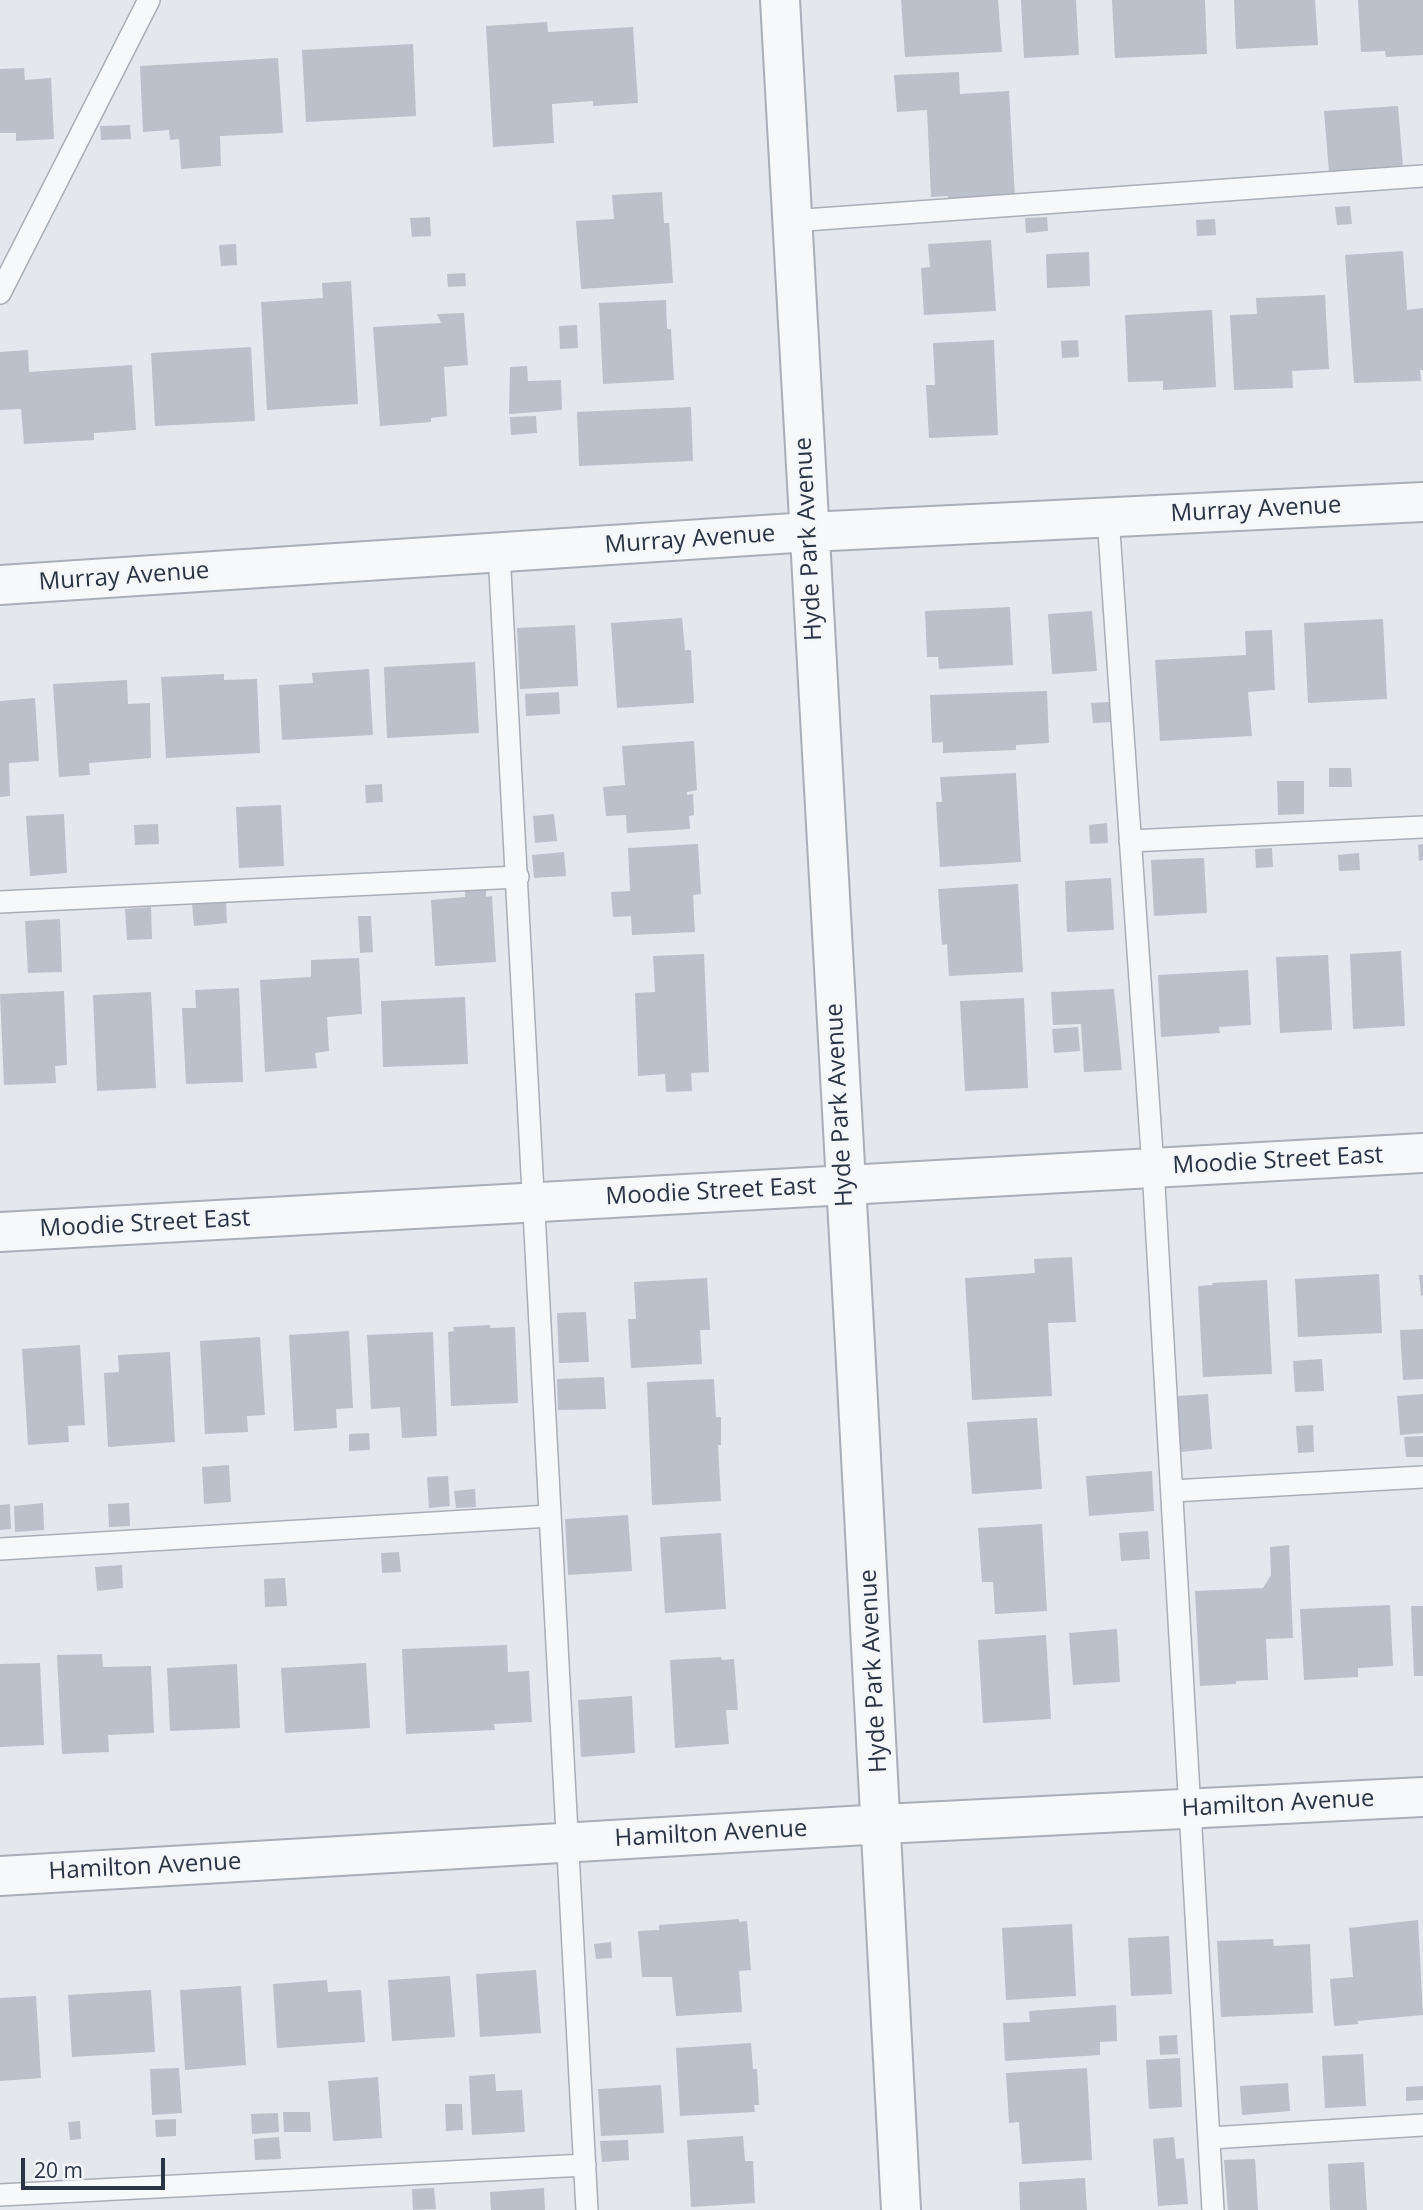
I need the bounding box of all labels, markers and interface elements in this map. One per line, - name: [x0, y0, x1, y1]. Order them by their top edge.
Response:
- street label: Hyde Park Avenue: [789, 436, 829, 642]
- street label: Murray Avenue: [1170, 491, 1342, 529]
- street label: Murray Avenue: [604, 520, 776, 560]
- street label: Murray Avenue: [38, 557, 210, 597]
- street label: Hyde Park Avenue: [820, 1002, 860, 1208]
- street label: Moodie Street East: [1172, 1141, 1384, 1181]
- street label: Moodie Street East: [605, 1172, 817, 1212]
- street label: Moodie Street East: [39, 1204, 251, 1244]
- street label: Hyde Park Avenue: [854, 1568, 894, 1774]
- street label: Hamilton Avenue: [1181, 1785, 1375, 1823]
- street label: Hamilton Avenue: [614, 1815, 808, 1853]
- street label: Hamilton Avenue: [48, 1848, 242, 1886]
- scale bar: [24, 2144, 168, 2188]
- text: 20 m: [34, 2156, 83, 2184]

